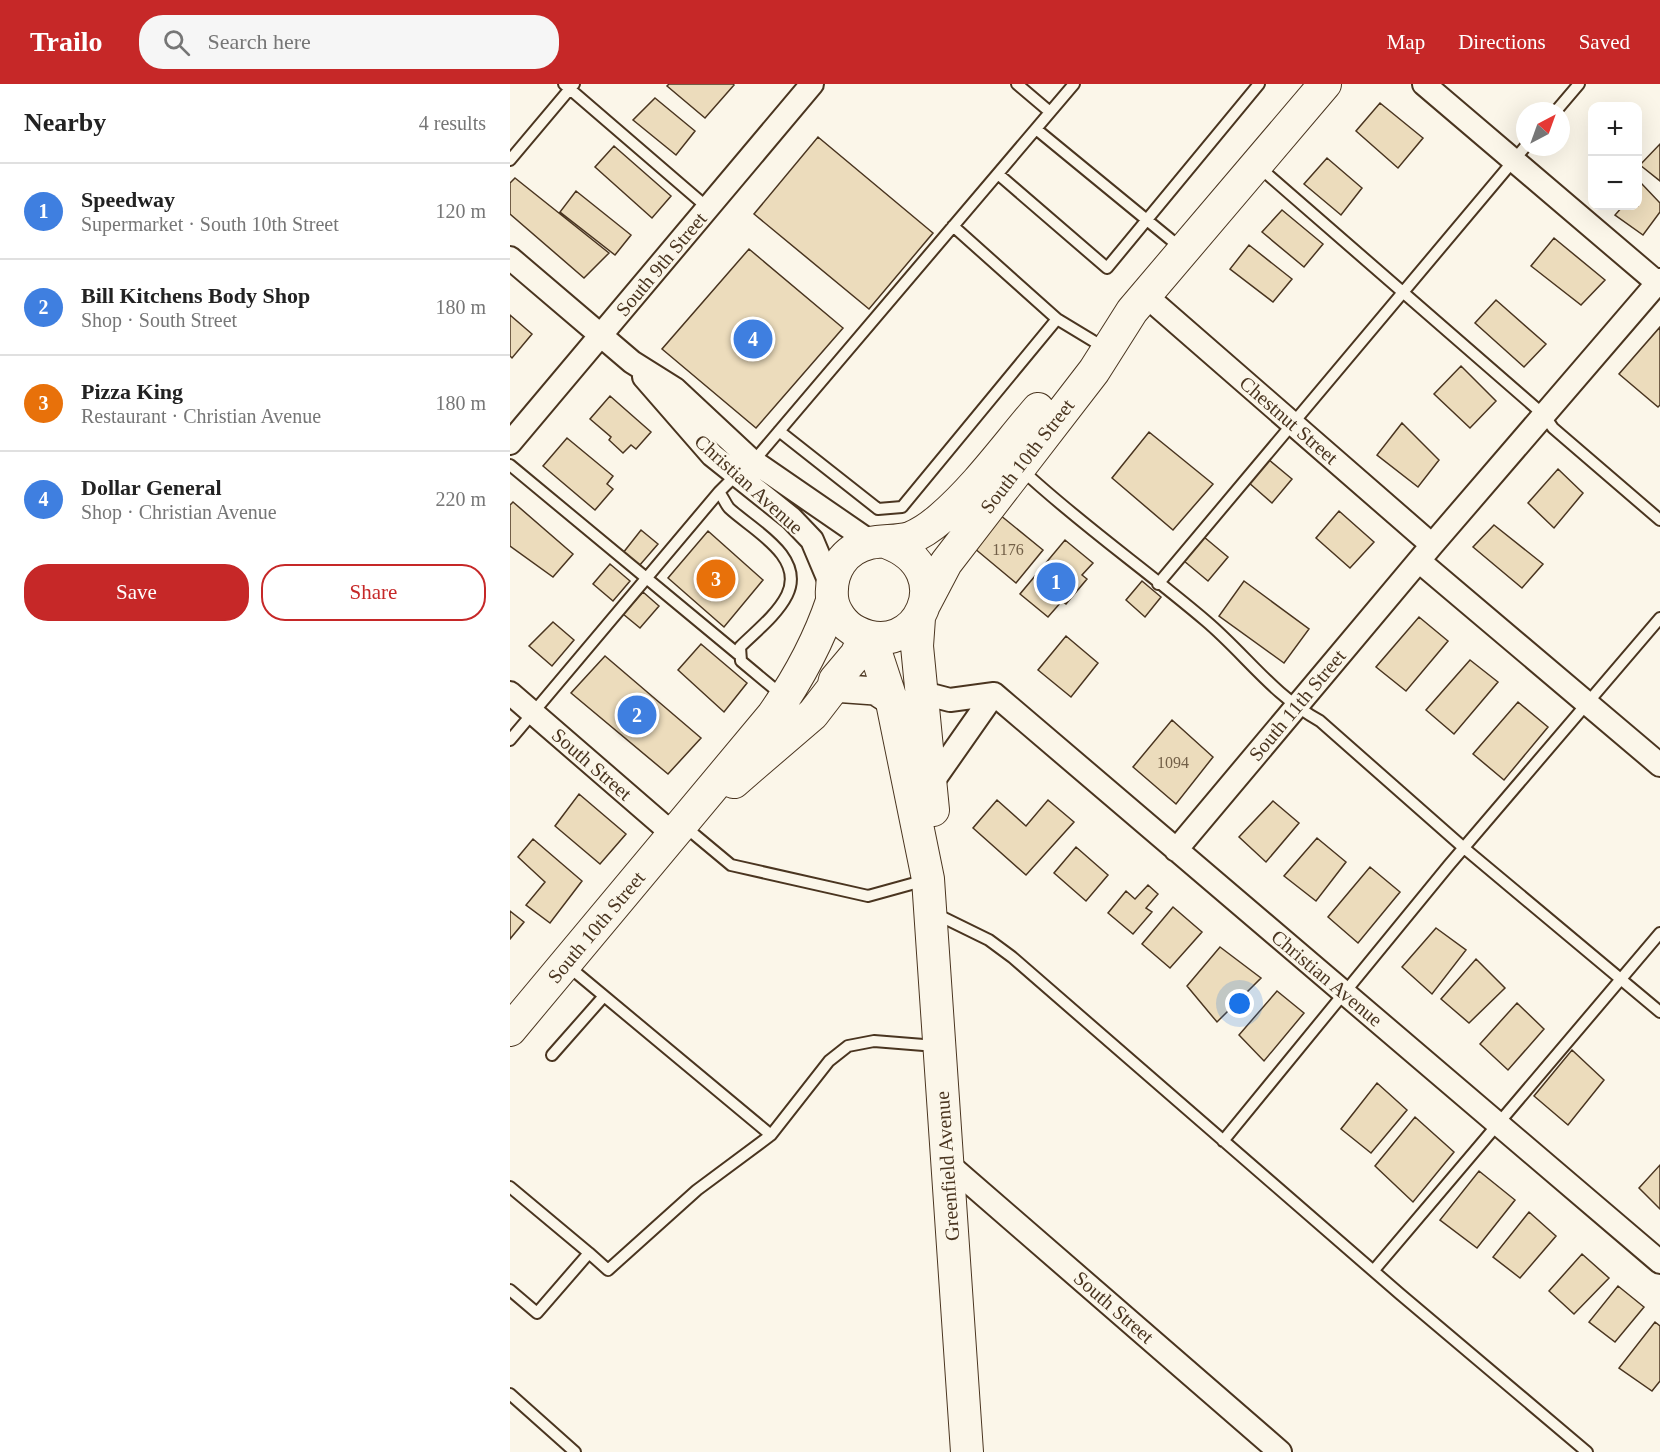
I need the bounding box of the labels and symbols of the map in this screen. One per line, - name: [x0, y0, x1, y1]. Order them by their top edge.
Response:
- north arrow: [1516, 102, 1570, 156]
- street label: South 9th Street: [611, 207, 711, 320]
- pin: 4: [734, 316, 772, 362]
- street label: Chestnut Street: [1235, 371, 1343, 469]
- street label: South 10th Street: [976, 394, 1079, 517]
- street label: Christian Avenue: [690, 430, 808, 538]
- house number: 1176: [992, 541, 1024, 558]
- pin: 3: [696, 556, 736, 602]
- pin: 1: [1036, 560, 1076, 604]
- street label: South 11th Street: [1244, 645, 1350, 765]
- pin: 2: [618, 692, 656, 738]
- street label: South Street: [548, 723, 637, 805]
- house number: 1094: [1157, 754, 1189, 771]
- street label: South 10th Street: [543, 866, 649, 987]
- street label: Christian Avenue: [1267, 925, 1387, 1031]
- your location: [1225, 989, 1254, 1018]
- street label: Greenfield Avenue: [931, 1090, 963, 1242]
- street label: South Street: [1070, 1266, 1159, 1348]

